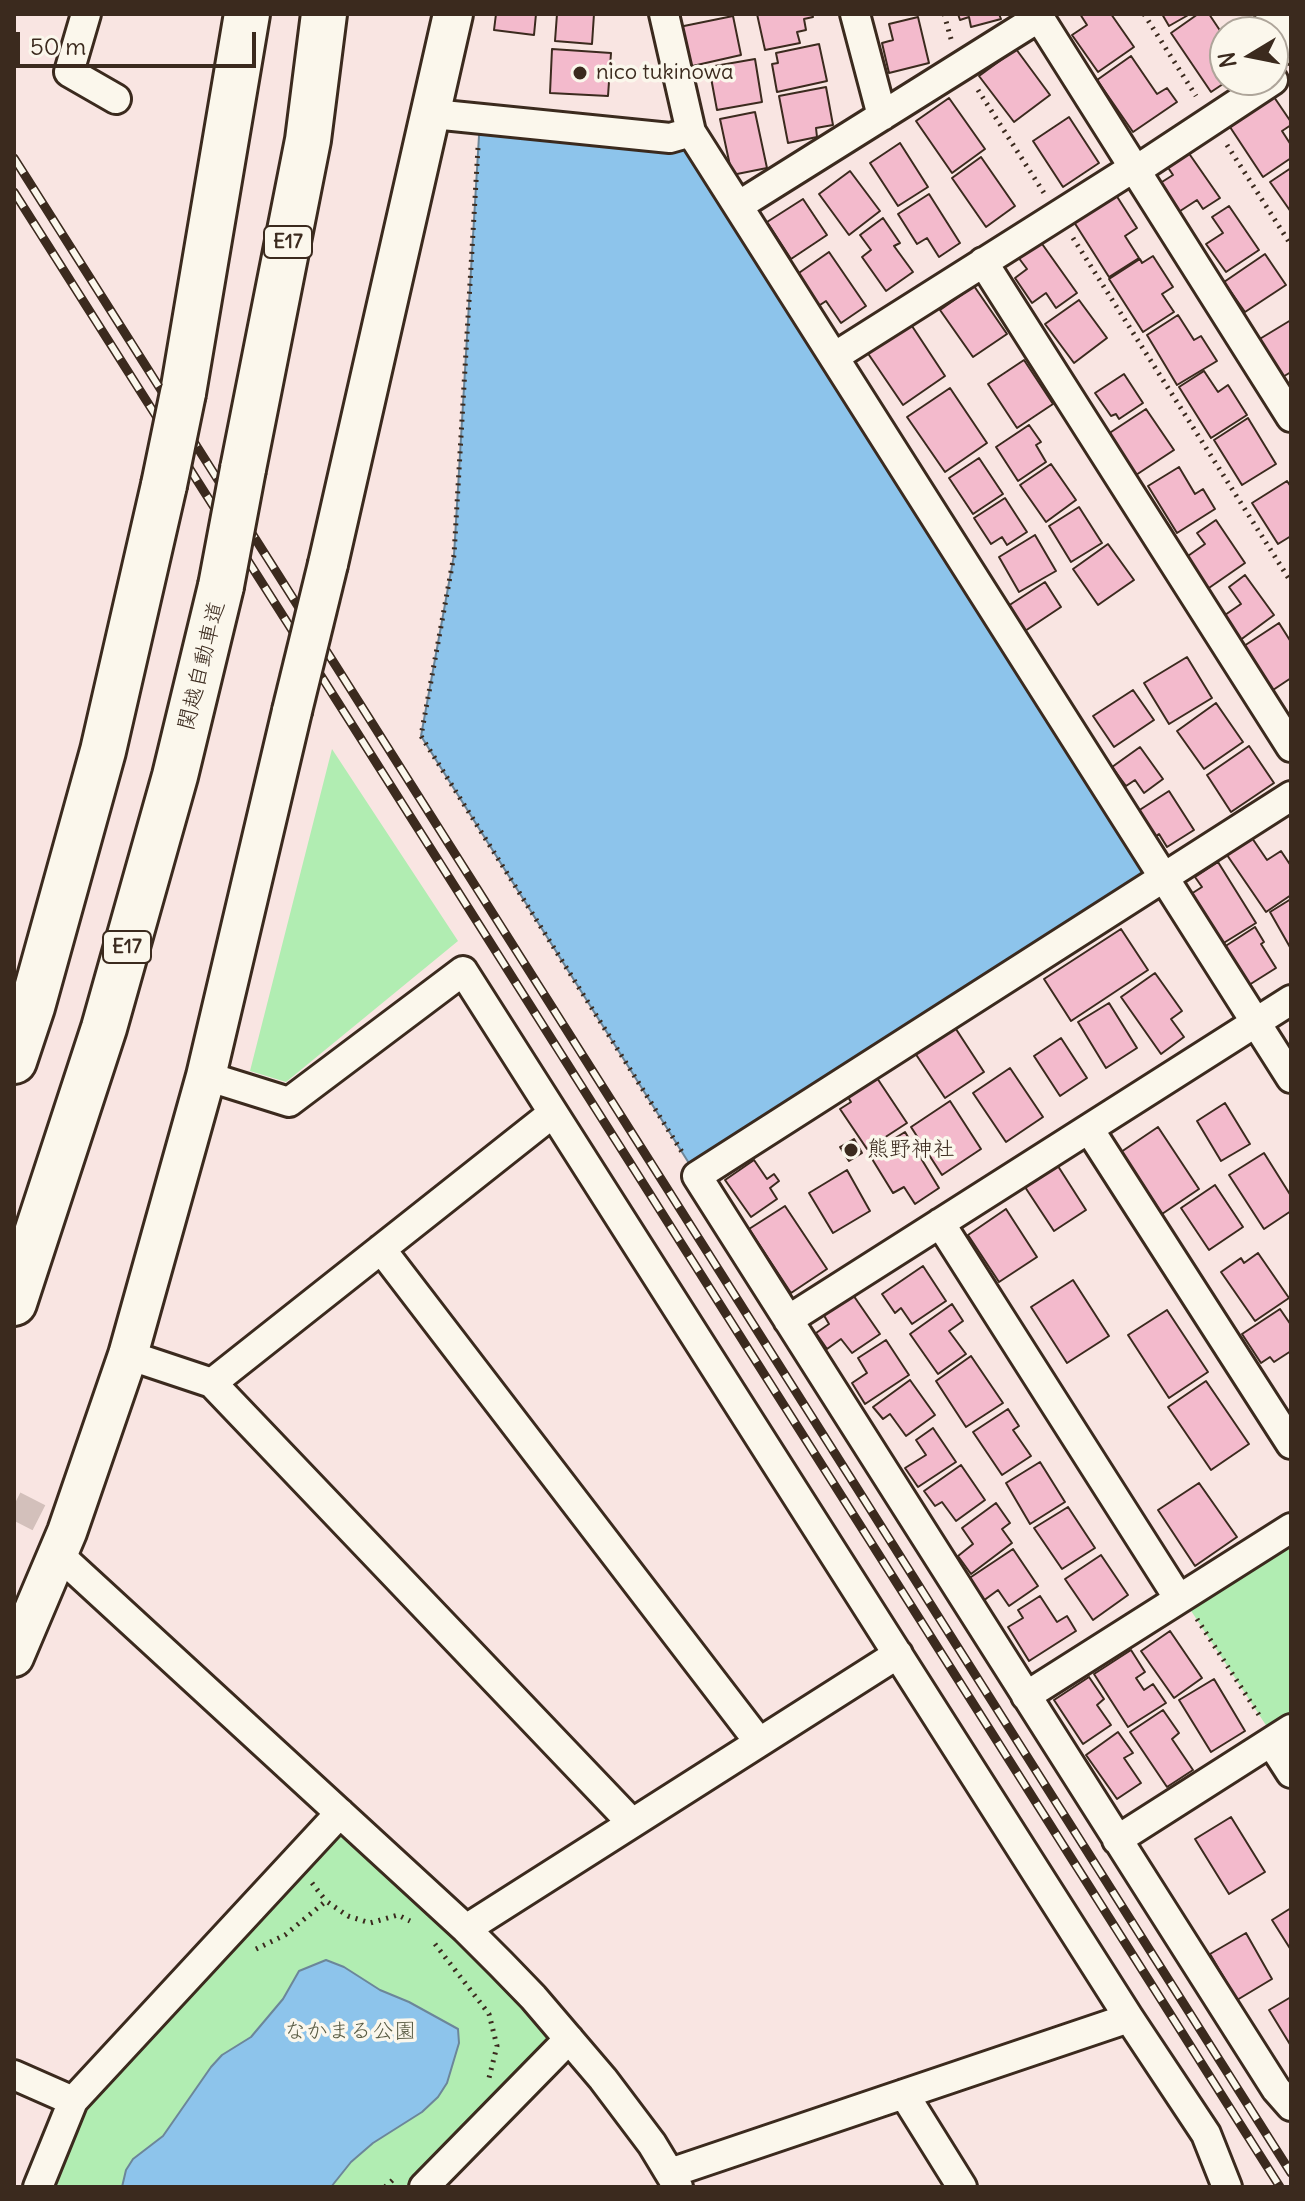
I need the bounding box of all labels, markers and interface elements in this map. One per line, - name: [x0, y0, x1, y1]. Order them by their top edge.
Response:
- scale bar: [20, 16, 260, 66]
- north arrow: [1209, 16, 1289, 96]
- text: 50 m: [30, 31, 86, 61]
- text: N: [1212, 50, 1242, 70]
- place label: nico tukinowa: [596, 60, 734, 86]
- marker: nico tukinowa: [571, 64, 589, 82]
- road number: E17: [264, 226, 312, 258]
- street label: 関越自動車道: [173, 599, 231, 733]
- road number: E17: [103, 931, 151, 963]
- place label: 熊野神社: [867, 1137, 955, 1163]
- marker: 熊野神社: [842, 1141, 860, 1159]
- park label: なかまる公園: [284, 2019, 416, 2045]

